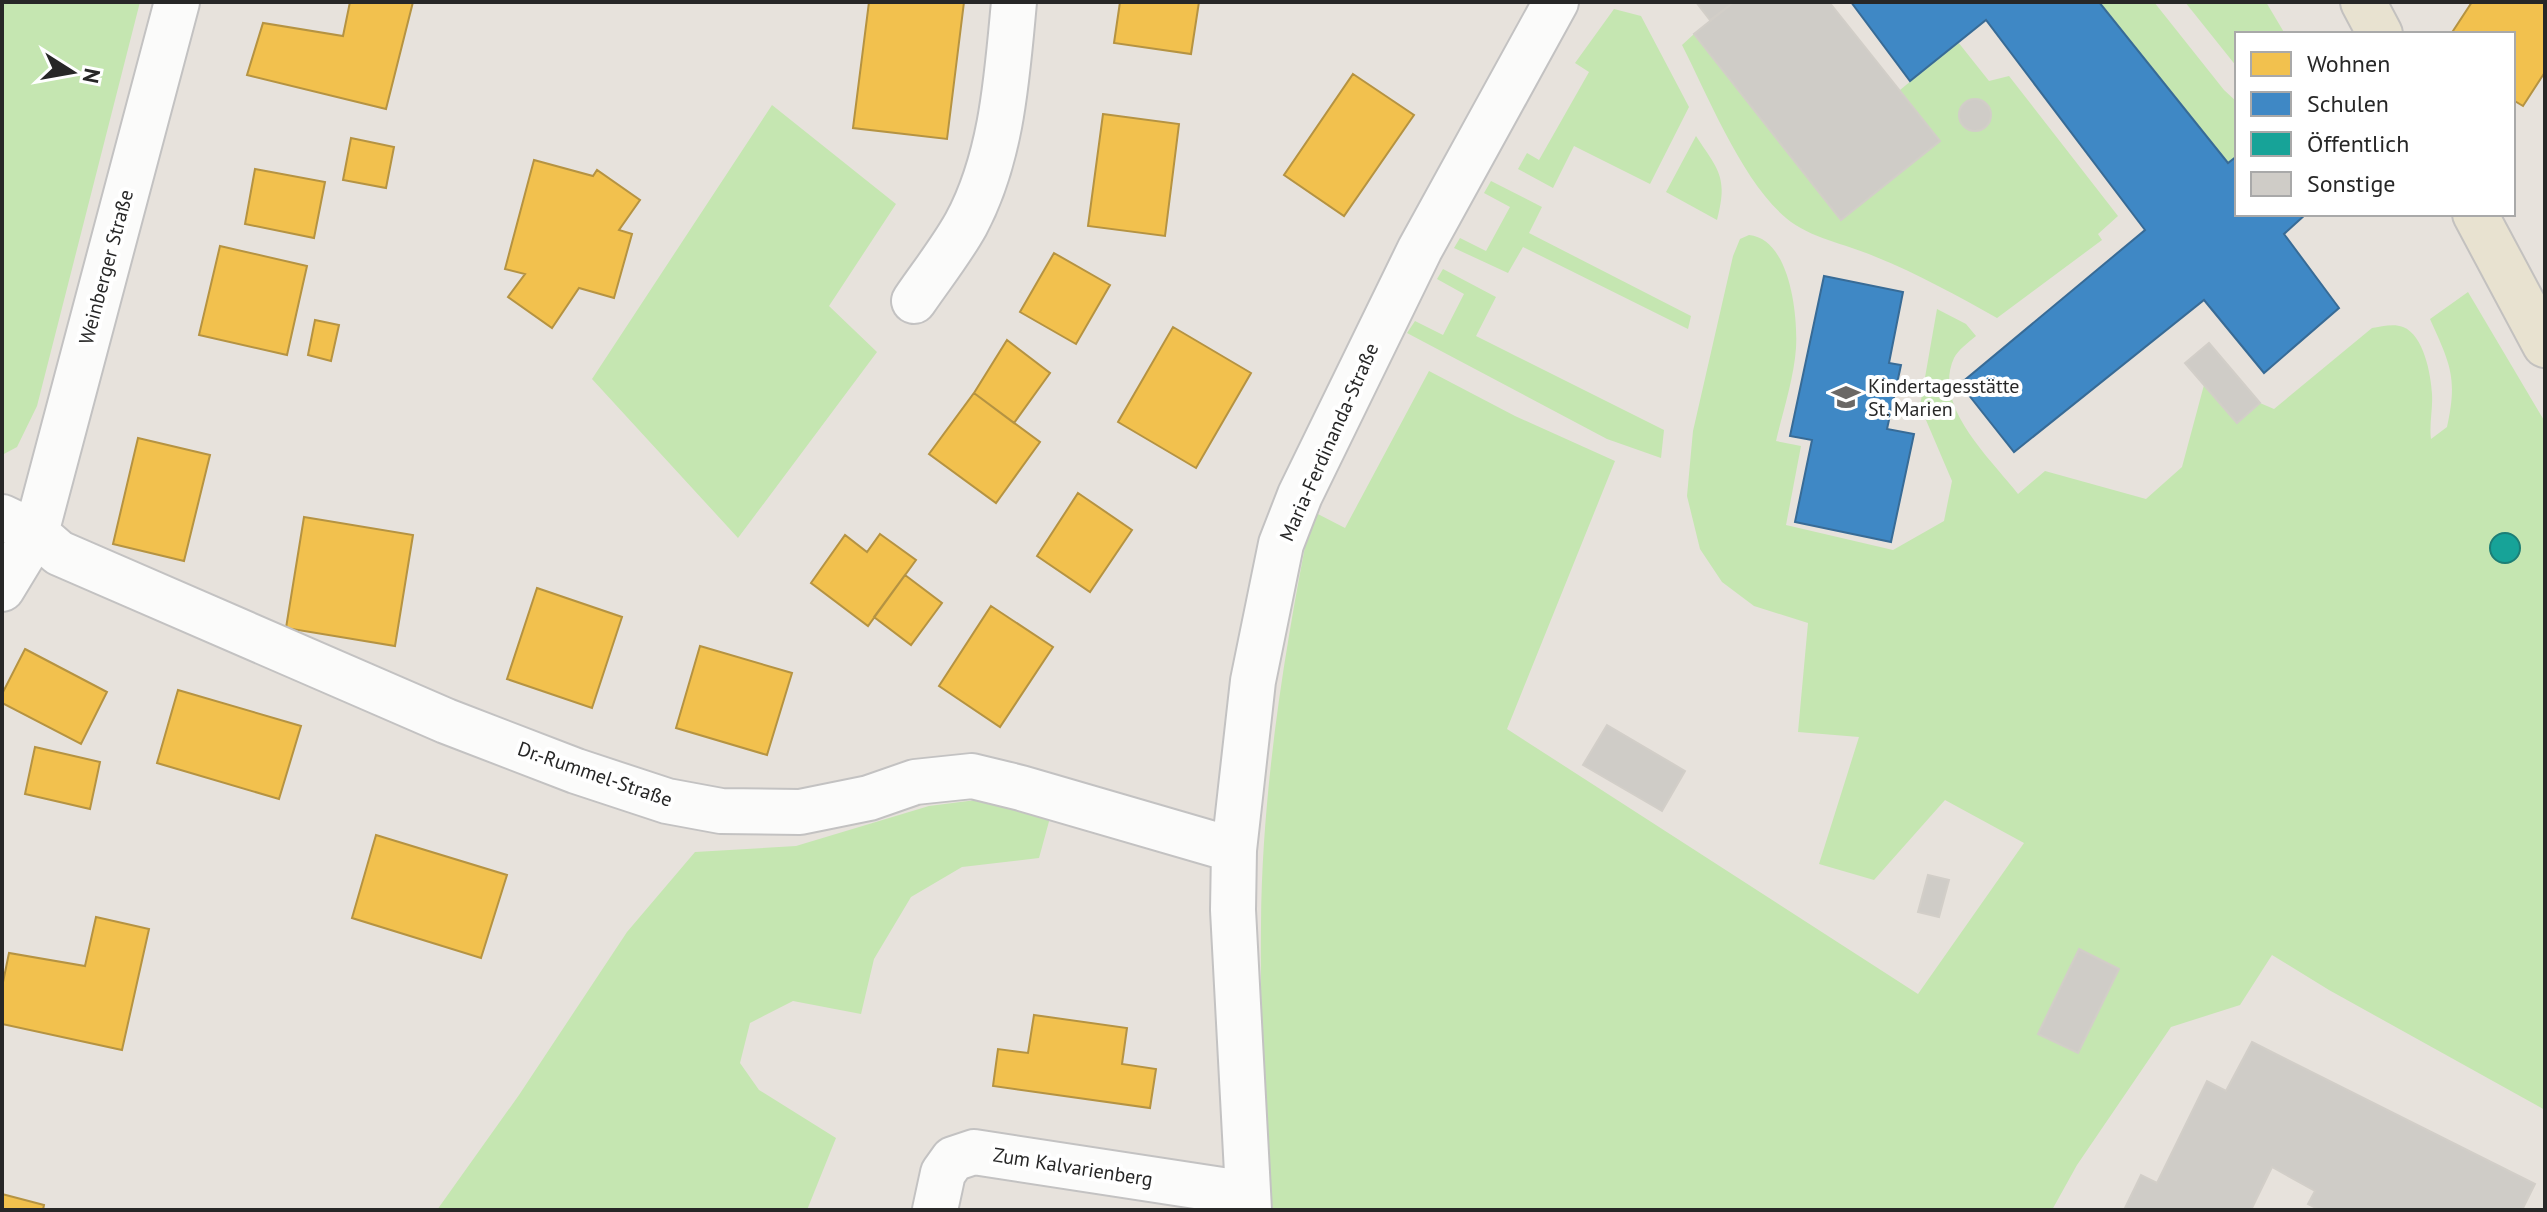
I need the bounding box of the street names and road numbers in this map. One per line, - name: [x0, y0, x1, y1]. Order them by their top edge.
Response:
- street label: Weinberger Straße: [73, 187, 139, 347]
- street label: Maria-Ferdinanda-Straße: [1274, 339, 1384, 545]
- street label: Dr.-Rummel-Straße: [514, 735, 676, 813]
- street label: Zum Kalvarienberg: [991, 1142, 1155, 1192]

